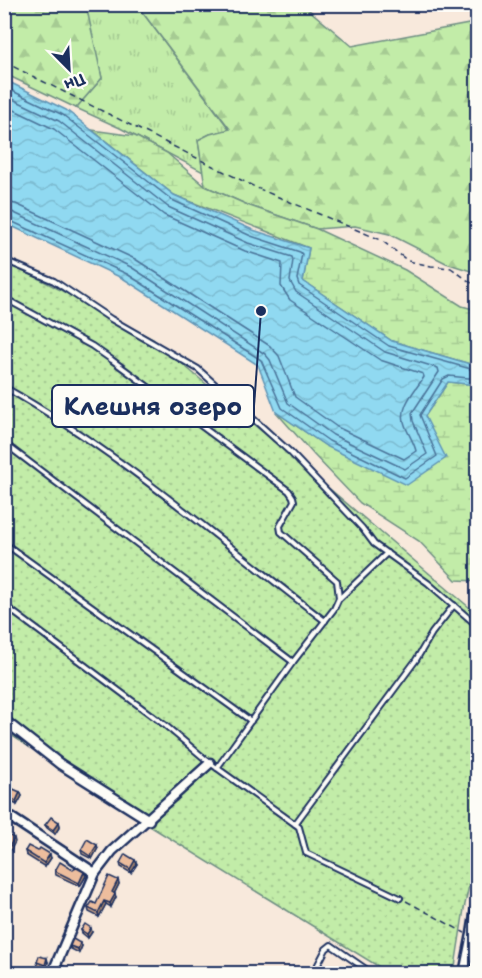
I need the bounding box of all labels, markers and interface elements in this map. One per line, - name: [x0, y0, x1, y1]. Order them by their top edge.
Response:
- north arrow: [39, 39, 99, 99]
- text: Пн: [61, 68, 89, 96]
- callout: Клешня озеро: [52, 385, 254, 427]
- text: Клешня озеро: [64, 391, 242, 423]

